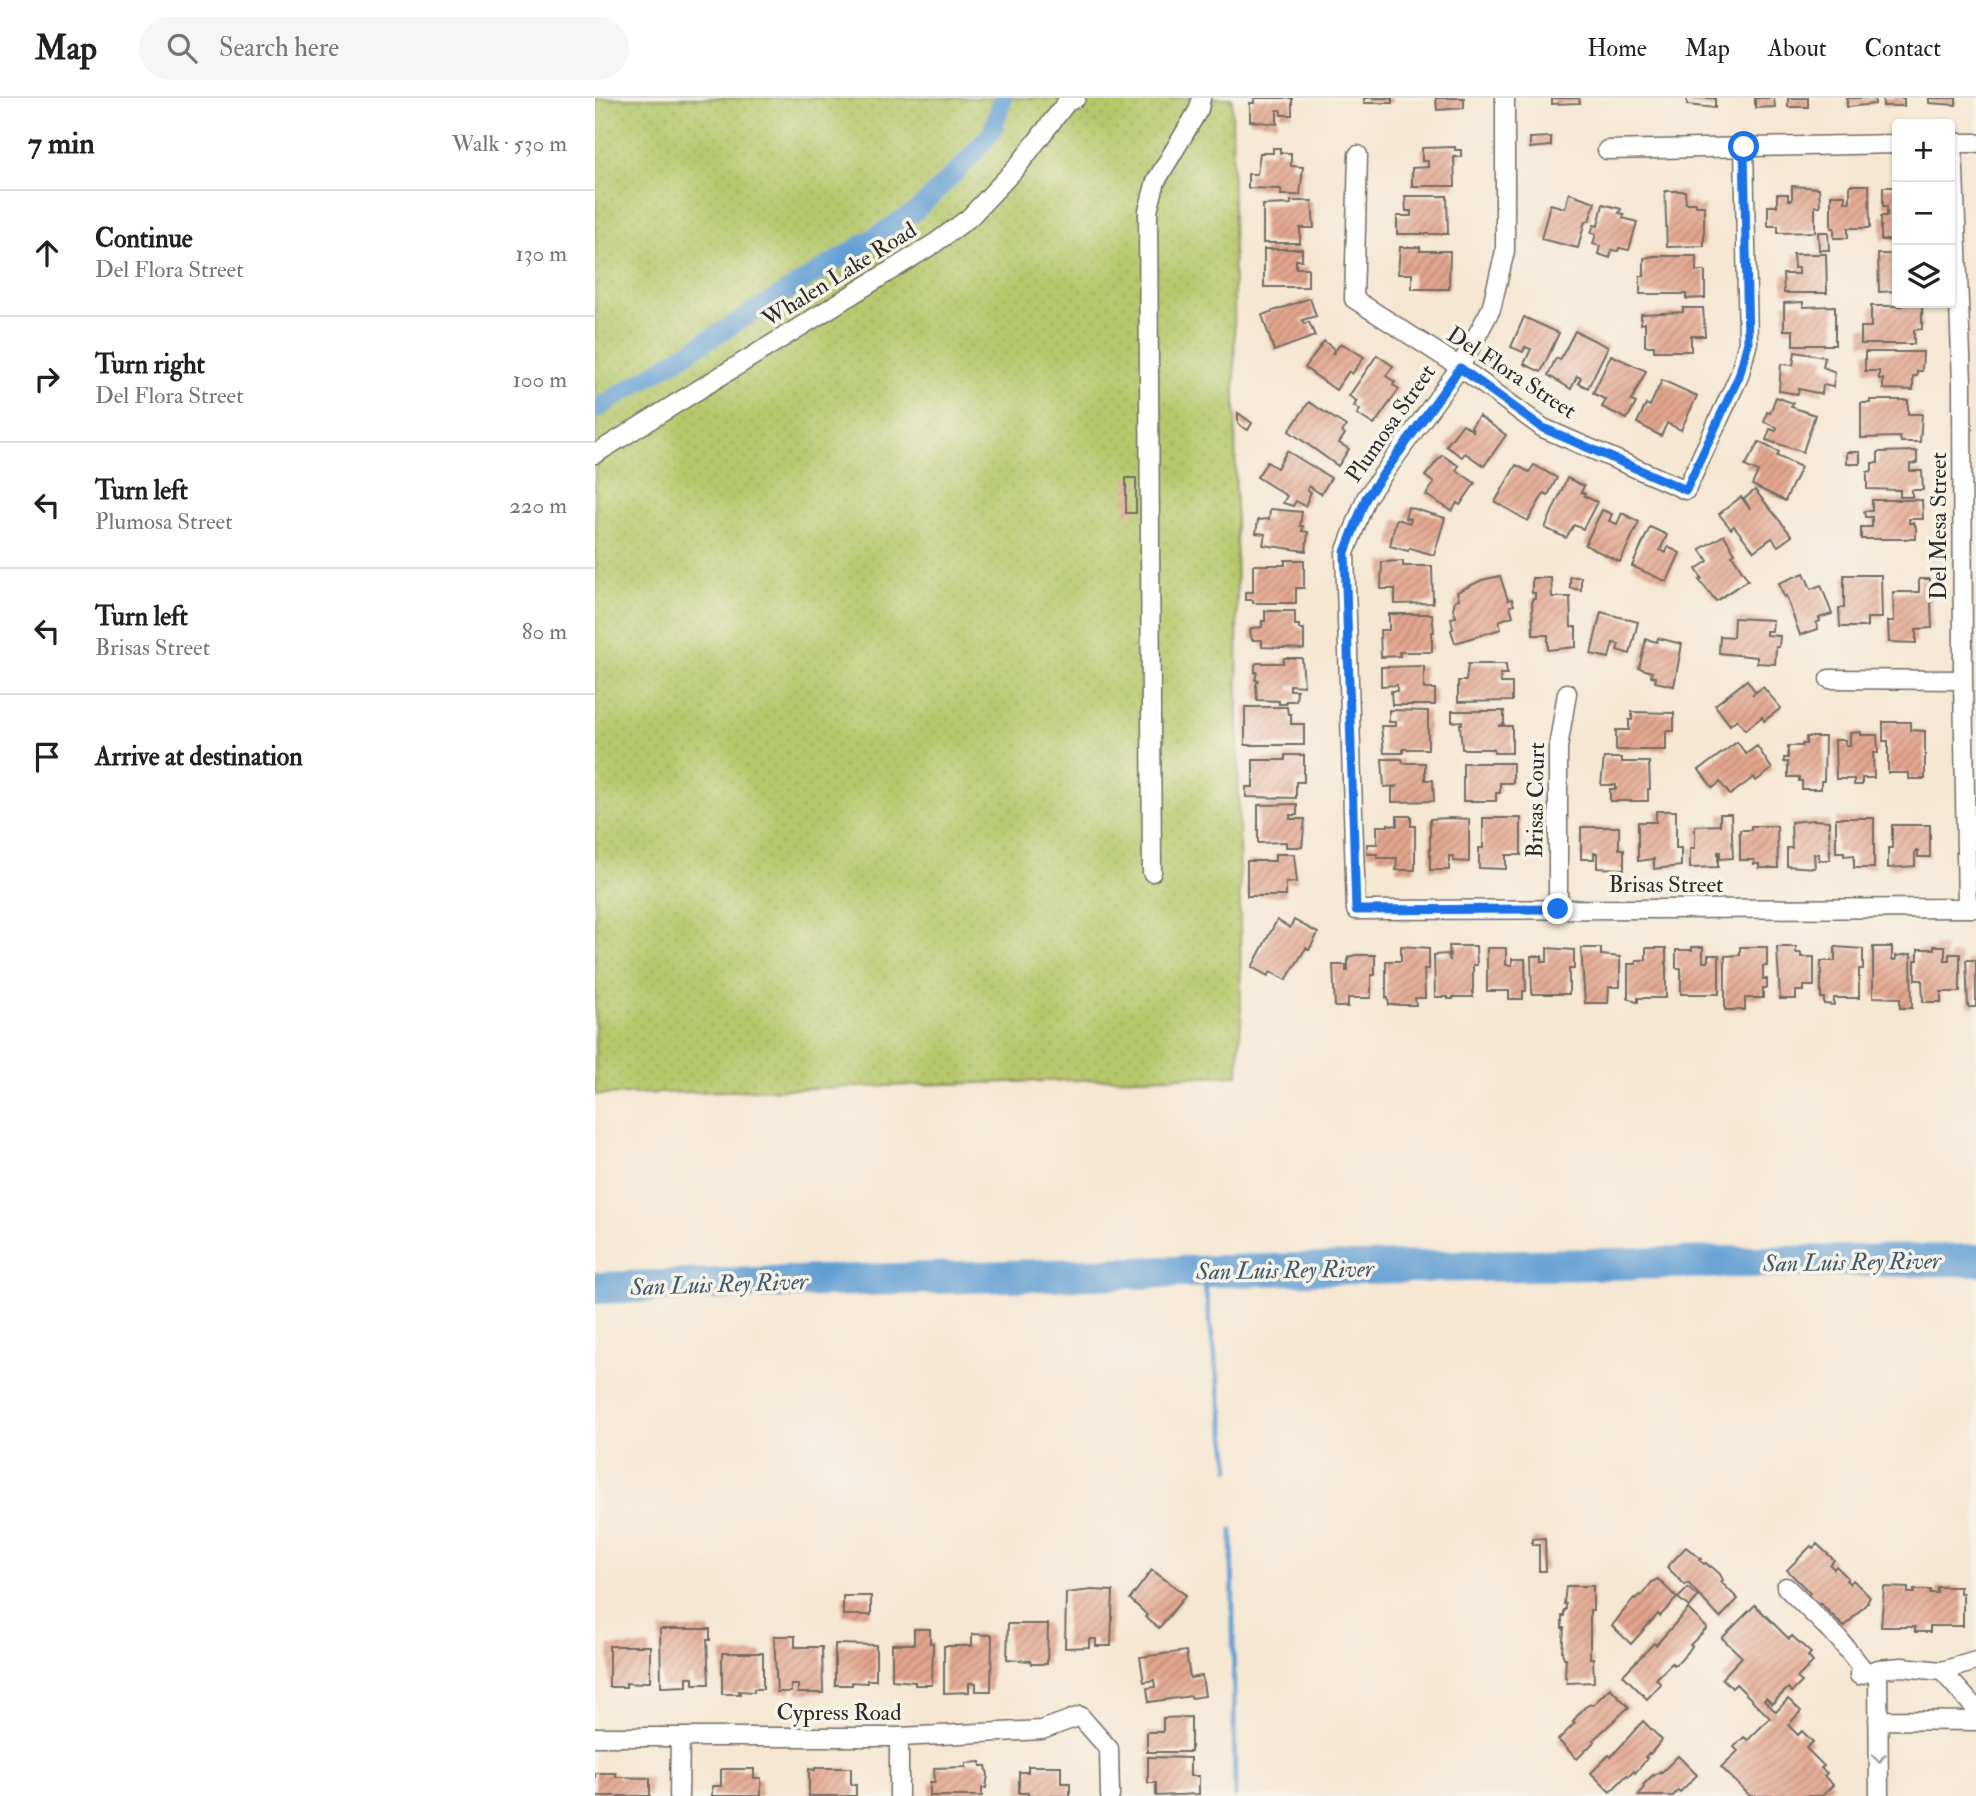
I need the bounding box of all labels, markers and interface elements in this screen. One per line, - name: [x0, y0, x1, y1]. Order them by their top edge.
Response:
- search box: [139, 17, 629, 80]
- text: Map: [35, 28, 97, 69]
- icon: search: [163, 29, 201, 67]
- text: Search here: [219, 32, 339, 64]
- text: Home: [1587, 33, 1647, 64]
- text: Map: [1685, 33, 1730, 64]
- text: About: [1768, 33, 1827, 64]
- text: Contact: [1865, 33, 1941, 64]
- map controls: [1892, 119, 1955, 308]
- button: +: [1892, 119, 1955, 182]
- text: 7 min: [28, 125, 95, 162]
- text: Walk · 530 m: [452, 129, 567, 158]
- route start: [1728, 131, 1759, 162]
- button: −: [1892, 182, 1955, 245]
- street label: Whalen Lake Road: [756, 215, 922, 334]
- text: Continue: [95, 223, 193, 255]
- icon: ahead: [28, 234, 66, 272]
- text: 130 m: [515, 239, 567, 268]
- button: layers: [1892, 245, 1955, 308]
- text: Del Flora Street: [95, 255, 244, 284]
- street label: Del Flora Street: [1441, 320, 1582, 425]
- text: Turn right: [95, 349, 205, 381]
- street label: Plumosa Street: [1339, 359, 1442, 488]
- icon: right: [28, 360, 66, 398]
- text: 100 m: [513, 365, 567, 394]
- text: Del Flora Street: [95, 381, 244, 410]
- street label: Del Mesa Street: [1924, 452, 1953, 600]
- text: Turn left: [95, 475, 188, 507]
- icon: left: [28, 486, 66, 524]
- text: 220 m: [509, 491, 567, 520]
- text: Plumosa Street: [95, 507, 233, 536]
- text: Turn left: [95, 601, 188, 633]
- icon: left: [28, 612, 66, 650]
- text: 80 m: [522, 617, 567, 646]
- text: Brisas Street: [95, 633, 210, 662]
- icon: arrive: [28, 738, 66, 776]
- text: Arrive at destination: [95, 741, 303, 773]
- street label: Brisas Court: [1520, 742, 1551, 858]
- street label: Brisas Street: [1608, 870, 1724, 899]
- route end: [1542, 893, 1573, 924]
- water label: San Luis Rey River: [1762, 1245, 1942, 1280]
- water label: San Luis Rey River: [1195, 1253, 1375, 1288]
- water label: San Luis Rey River: [629, 1266, 809, 1303]
- street label: Cypress Road: [776, 1698, 902, 1728]
- one-way arrow: [1871, 1753, 1886, 1764]

